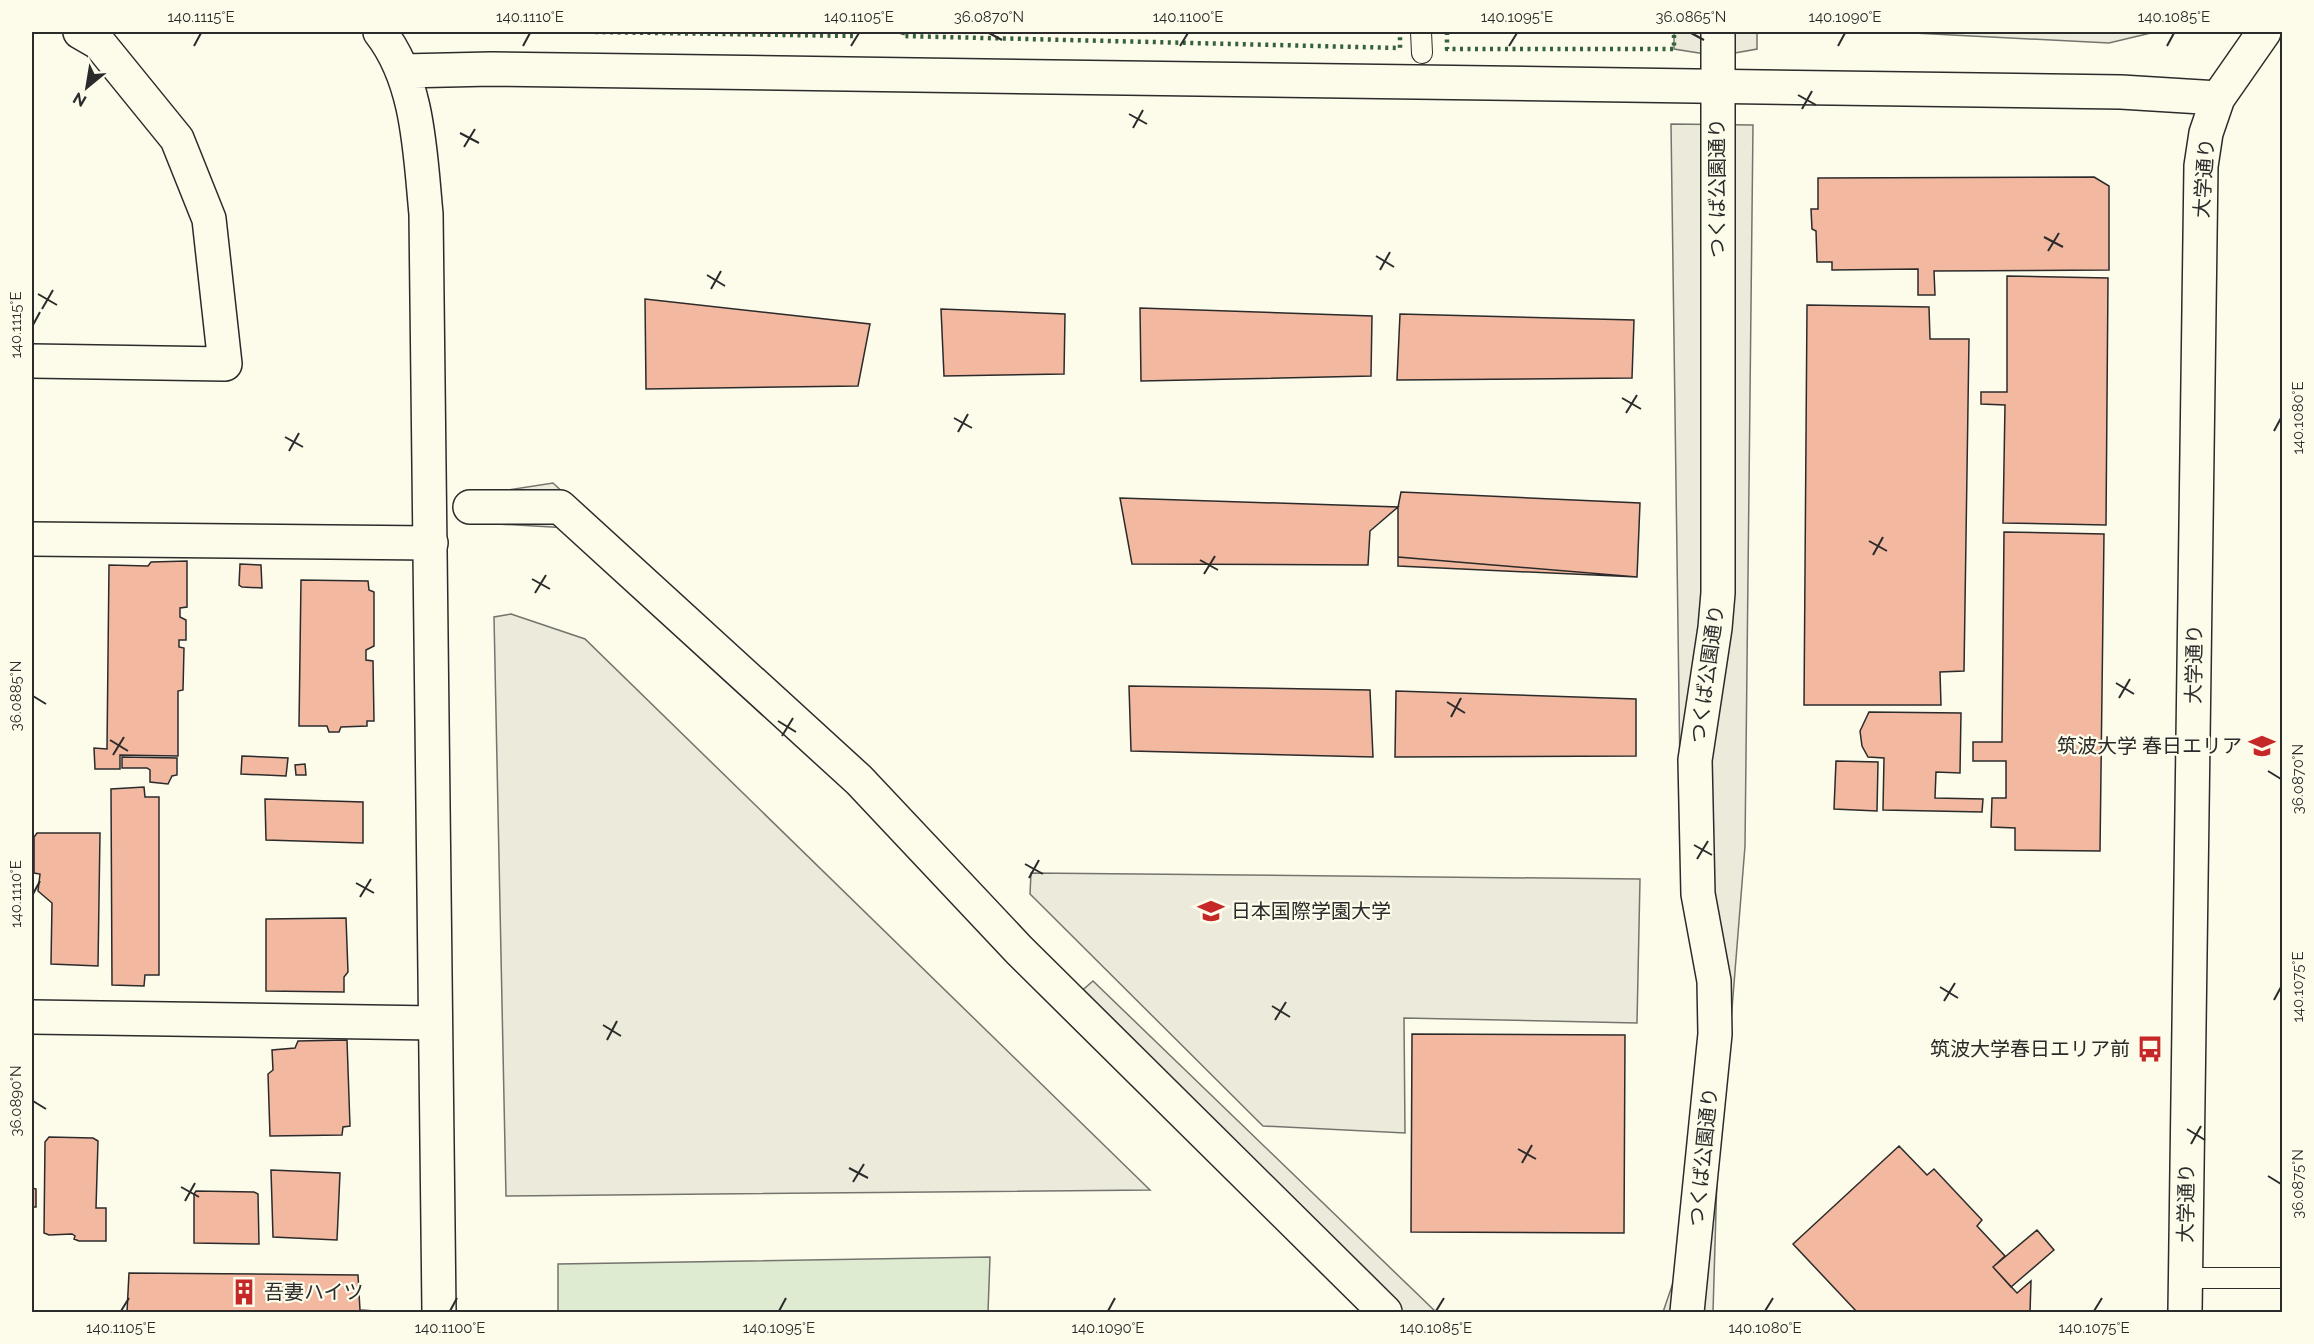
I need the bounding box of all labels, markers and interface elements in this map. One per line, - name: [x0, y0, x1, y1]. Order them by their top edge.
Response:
- text: 140.1115°E: [167, 8, 235, 26]
- text: 140.1110°E: [496, 8, 564, 26]
- text: 140.1105°E: [824, 8, 894, 26]
- text: 36.0870°N: [954, 8, 1024, 26]
- text: 140.1100°E: [1153, 8, 1223, 26]
- text: 140.1095°E: [1481, 8, 1553, 26]
- text: 36.0865°N: [1656, 8, 1726, 26]
- text: 140.1090°E: [1808, 8, 1882, 26]
- text: 140.1085°E: [2138, 8, 2210, 26]
- north arrow: [57, 57, 117, 117]
- text: N: [70, 88, 90, 111]
- street label: つくば公園通り: [1705, 118, 1729, 258]
- street label: 大学通り: [2189, 137, 2219, 219]
- text: 140.1115°E: [7, 291, 25, 359]
- text: 140.1080°E: [2289, 381, 2307, 455]
- street label: つくば公園通り: [1685, 603, 1729, 745]
- street label: 大学通り: [2181, 624, 2207, 704]
- text: 36.0885°N: [7, 661, 25, 731]
- school or university icon: 筑波大学 春日エリア: [2247, 731, 2277, 761]
- place label: 筑波大学 春日エリア: [2057, 734, 2242, 758]
- text: 36.0870°N: [2289, 744, 2307, 814]
- text: 140.1110°E: [7, 860, 25, 928]
- school or university icon: 日本国際学園大学: [1196, 896, 1226, 926]
- place label: 日本国際学園大学: [1231, 899, 1391, 923]
- text: 140.1075°E: [2289, 951, 2307, 1023]
- bus stop icon: 筑波大学春日エリア前: [2135, 1034, 2165, 1064]
- place label: 筑波大学春日エリア前: [1930, 1037, 2130, 1061]
- text: 36.0890°N: [7, 1065, 25, 1137]
- street label: つくば公園通り: [1684, 1086, 1722, 1228]
- text: 36.0875°N: [2289, 1149, 2307, 1219]
- street label: 大学通り: [2173, 1163, 2199, 1243]
- building icon: 吾妻ハイツ: [229, 1277, 259, 1307]
- place label: 吾妻ハイツ: [264, 1280, 364, 1304]
- text: 140.1105°E: [86, 1319, 156, 1337]
- text: 140.1100°E: [415, 1319, 485, 1337]
- text: 140.1095°E: [743, 1319, 815, 1337]
- text: 140.1090°E: [1071, 1319, 1145, 1337]
- text: 140.1085°E: [1400, 1319, 1472, 1337]
- text: 140.1080°E: [1728, 1319, 1802, 1337]
- text: 140.1075°E: [2058, 1319, 2130, 1337]

